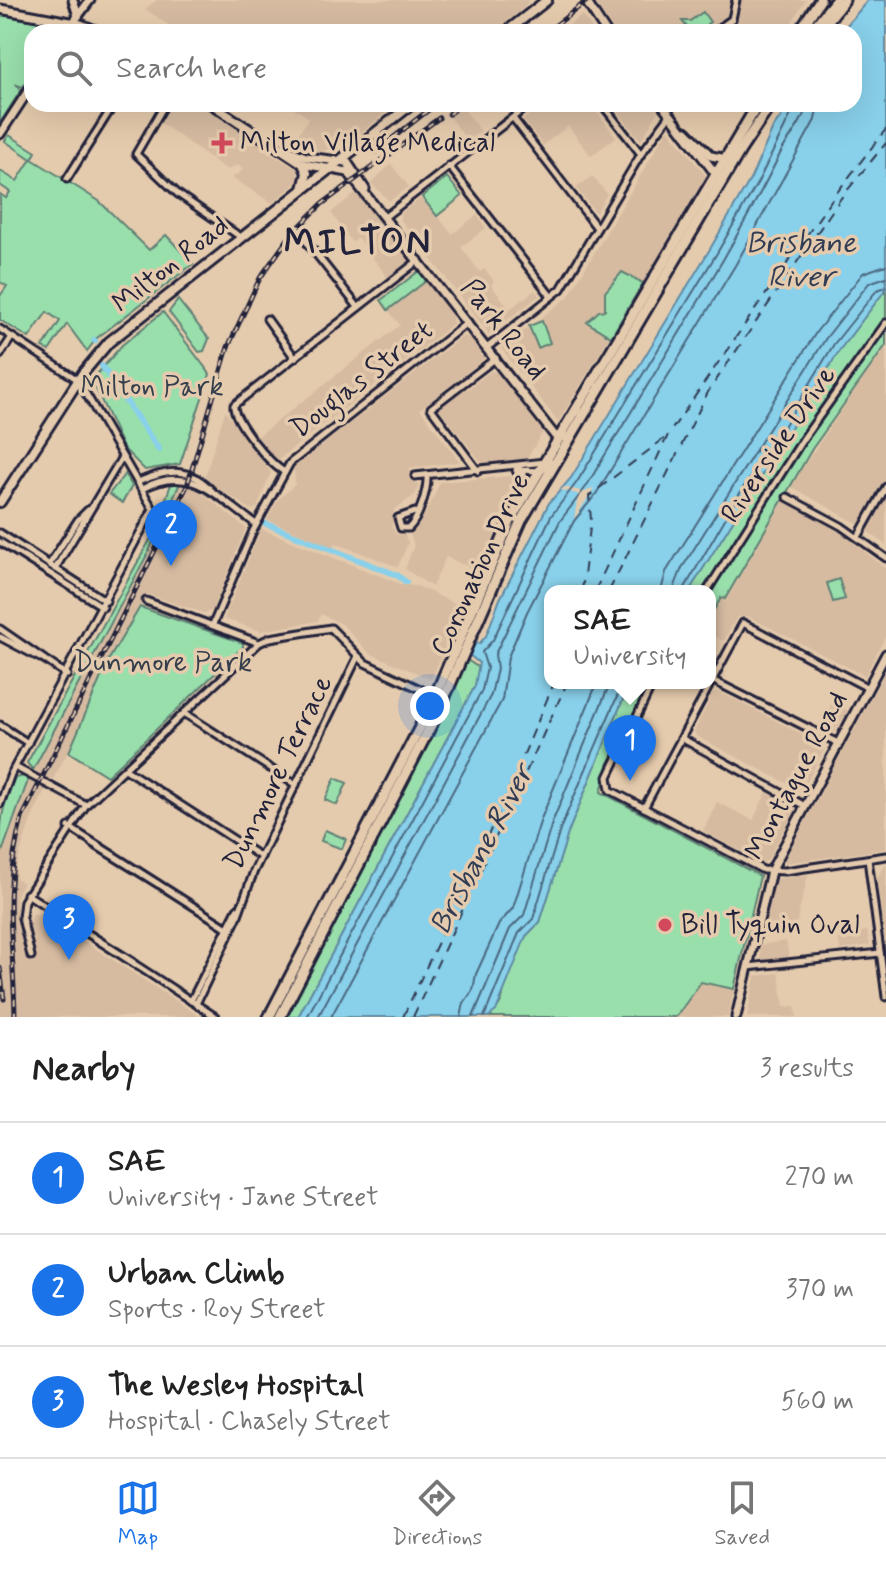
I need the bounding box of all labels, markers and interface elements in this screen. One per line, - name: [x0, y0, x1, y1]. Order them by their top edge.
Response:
- search box: [24, 24, 862, 112]
- icon: search: [52, 46, 96, 90]
- text: Search here: [116, 49, 267, 88]
- place label: Milton Village Medical: [240, 125, 495, 165]
- marker: Milton Village Medical: [211, 132, 233, 154]
- street label: Milton Road: [105, 208, 237, 322]
- district label: MILTON: [284, 220, 432, 267]
- water label: Brisbane River: [746, 224, 857, 297]
- street label: Park Road: [452, 272, 554, 388]
- street label: Douglas Street: [283, 313, 443, 450]
- street label: Riverside Drive: [713, 359, 845, 531]
- park label: Milton Park: [80, 369, 224, 406]
- street label: Coronation Drive: [423, 468, 539, 662]
- pin: 2: [145, 500, 197, 566]
- popup: [544, 585, 716, 689]
- text: SAE: [574, 601, 631, 640]
- text: University: [574, 640, 686, 674]
- park label: Dunmore Park: [74, 645, 252, 682]
- street label: Dunmore Terrace: [216, 670, 342, 876]
- street label: Montague Road: [737, 685, 857, 867]
- your location: [410, 686, 450, 726]
- pin: 1: [604, 715, 656, 781]
- water label: Brisbane River: [421, 756, 544, 941]
- pin: 3: [43, 894, 95, 960]
- place label: Bill Tyquin Oval: [681, 907, 860, 944]
- marker: Bill Tyquin Oval: [656, 916, 674, 934]
- text: Nearby: [32, 1047, 136, 1092]
- text: 3 results: [760, 1052, 854, 1086]
- text: SAE: [108, 1142, 166, 1181]
- text: 1: [52, 1161, 64, 1195]
- text: 270 m: [785, 1161, 854, 1195]
- text: University · Jane Street: [108, 1181, 379, 1215]
- text: Urban Climb: [108, 1254, 284, 1293]
- text: 2: [52, 1273, 64, 1307]
- text: 370 m: [786, 1273, 854, 1307]
- text: Sports · Roy Street: [108, 1293, 326, 1327]
- text: The Wesley Hospital: [108, 1366, 364, 1405]
- text: 3: [52, 1385, 64, 1419]
- text: 560 m: [781, 1385, 854, 1419]
- text: Hospital · Chasely Street: [108, 1405, 391, 1439]
- tab: Map: [116, 1476, 160, 1552]
- tab: Directions: [392, 1476, 482, 1552]
- tab: Saved: [714, 1476, 770, 1552]

